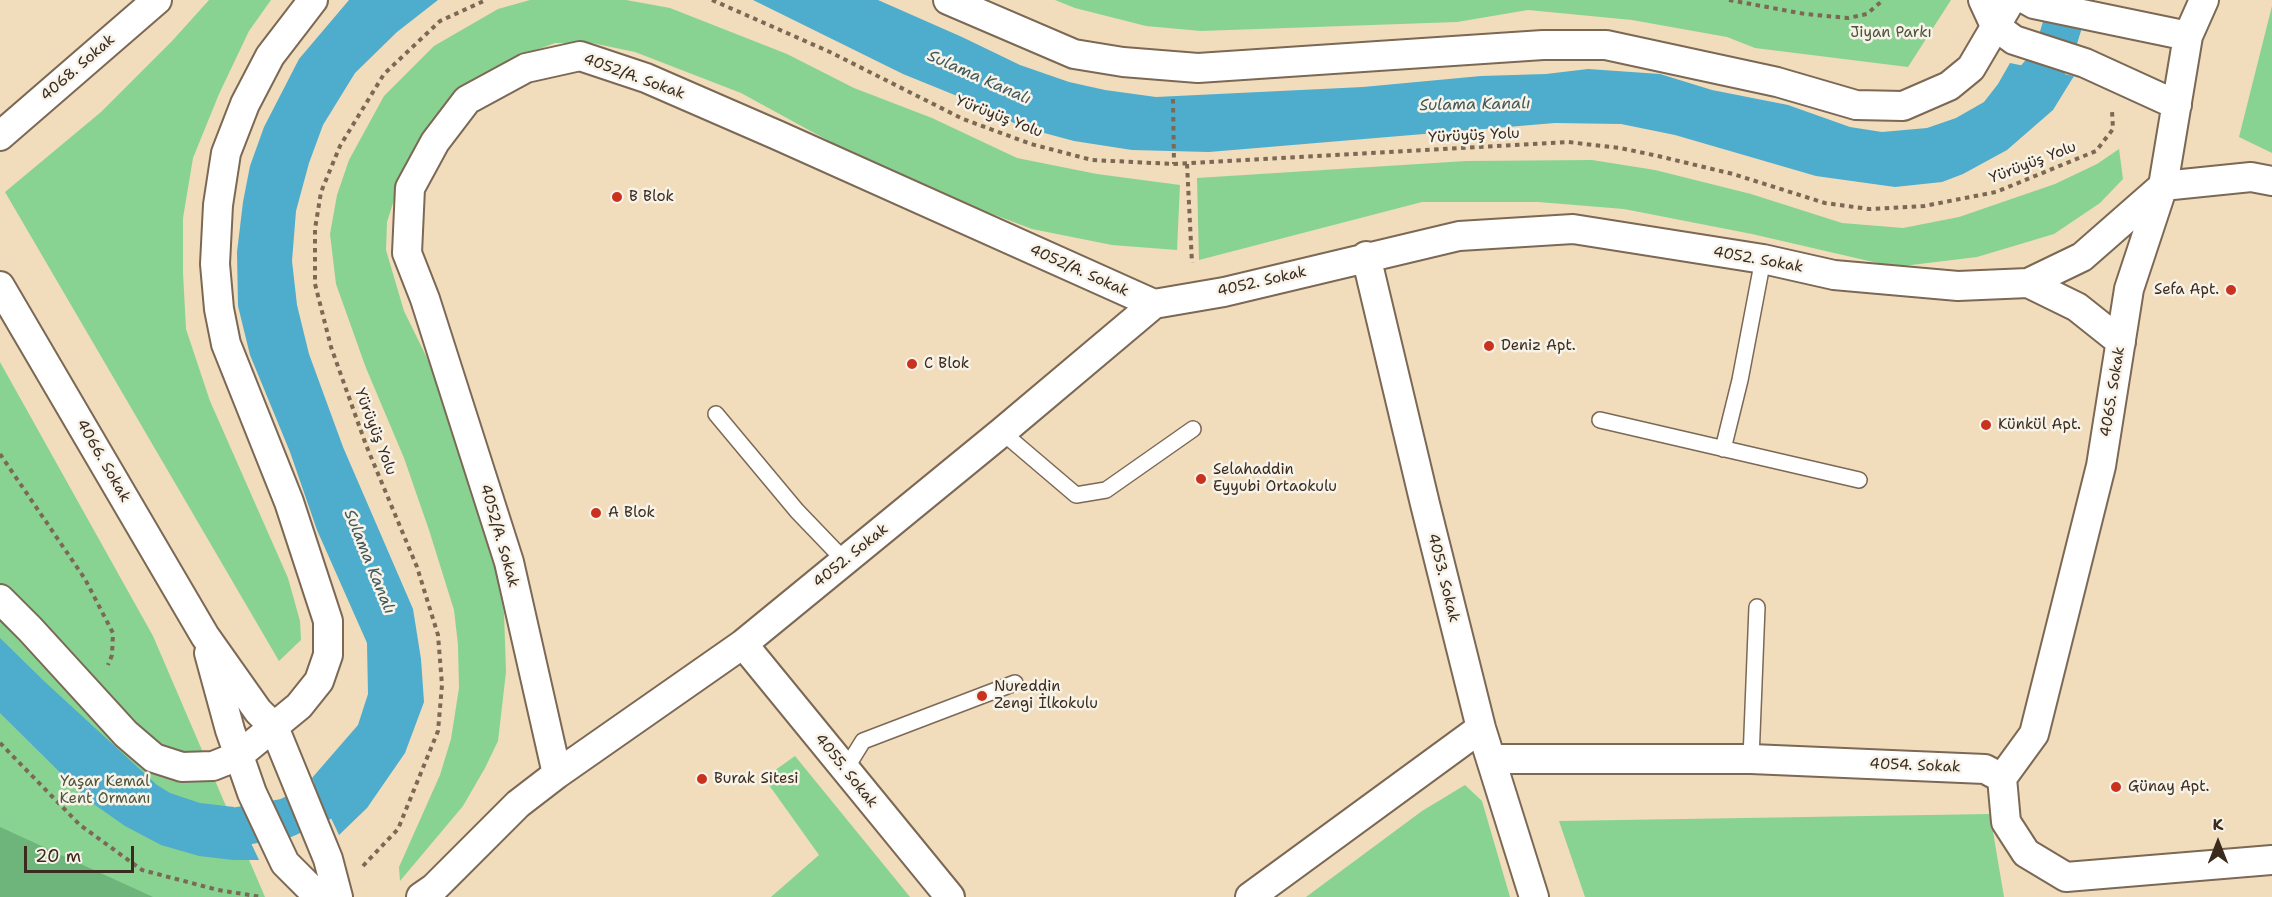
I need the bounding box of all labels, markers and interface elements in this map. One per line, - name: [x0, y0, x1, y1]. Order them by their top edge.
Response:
- park label: Jiyan Parkı: [1850, 24, 1932, 42]
- street label: 4068. Sokak: [37, 31, 119, 105]
- water label: Sulama Kanalı: [924, 47, 1034, 109]
- street label: 4052/A. Sokak: [581, 50, 687, 104]
- street label: Yürüyüş Yolu: [953, 92, 1045, 142]
- water label: Sulama Kanalı: [1419, 94, 1531, 116]
- street label: Yürüyüş Yolu: [1428, 125, 1520, 147]
- street label: Yürüyüş Yolu: [1987, 138, 2079, 188]
- place label: B Blok: [629, 188, 674, 206]
- marker: B Blok: [610, 190, 624, 204]
- street label: 4052/A. Sokak: [1027, 241, 1131, 301]
- street label: 4052. Sokak: [1712, 243, 1804, 277]
- street label: 4052. Sokak: [1216, 263, 1308, 301]
- place label: Sefa Apt.: [2154, 281, 2219, 299]
- marker: Sefa Apt.: [2224, 283, 2238, 297]
- place label: Deniz Apt.: [1501, 337, 1575, 355]
- marker: Deniz Apt.: [1482, 339, 1496, 353]
- street label: 4065. Sokak: [2097, 346, 2129, 438]
- place label: C Blok: [924, 355, 969, 373]
- marker: C Blok: [905, 357, 919, 371]
- street label: Yürüyüş Yolu: [350, 386, 400, 478]
- street label: 4066. Sokak: [72, 416, 134, 506]
- place label: Künkül Apt.: [1998, 416, 2081, 434]
- marker: Künkül Apt.: [1979, 418, 1993, 432]
- place label: Selahaddin Eyyubi Ortaokulu: [1213, 461, 1337, 496]
- marker: Selahaddin Eyyubi Ortaokulu: [1194, 472, 1208, 486]
- street label: 4052/A. Sokak: [476, 482, 522, 590]
- place label: A Blok: [608, 504, 655, 522]
- marker: A Blok: [589, 506, 603, 520]
- water label: Sulama Kanalı: [339, 507, 399, 617]
- street label: 4052. Sokak: [810, 520, 892, 592]
- street label: 4053. Sokak: [1423, 532, 1463, 624]
- place label: Nureddin Zengi İlkokulu: [994, 678, 1098, 713]
- marker: Nureddin Zengi İlkokulu: [975, 689, 989, 703]
- street label: 4055. Sokak: [811, 730, 881, 812]
- street label: 4054. Sokak: [1869, 755, 1961, 777]
- place label: Burak Sitesi: [714, 770, 799, 788]
- marker: Burak Sitesi: [695, 772, 709, 786]
- park label: Yaşar Kemal Kent Ormanı: [59, 773, 151, 808]
- place label: Günay Apt.: [2128, 778, 2209, 796]
- marker: Günay Apt.: [2109, 780, 2123, 794]
- north arrow: [2188, 813, 2248, 873]
- text: K: [2213, 814, 2223, 835]
- scale bar: [27, 834, 136, 872]
- text: 20 m: [35, 844, 81, 868]

